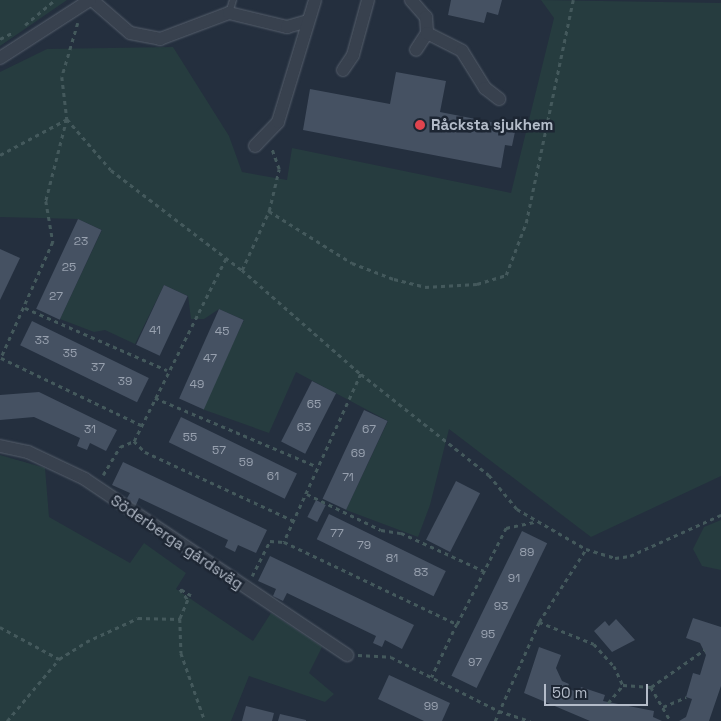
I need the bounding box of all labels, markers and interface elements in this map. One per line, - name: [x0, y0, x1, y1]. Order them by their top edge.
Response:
- place label: Råcksta sjukhem: [431, 116, 553, 134]
- marker: Råcksta sjukhem: [413, 118, 427, 132]
- house number: 23: [74, 235, 88, 249]
- house number: 25: [62, 261, 76, 275]
- house number: 27: [49, 290, 63, 304]
- house number: 41: [149, 324, 161, 338]
- house number: 45: [215, 325, 229, 339]
- house number: 33: [35, 334, 49, 348]
- house number: 35: [63, 347, 77, 361]
- house number: 47: [203, 352, 217, 366]
- house number: 37: [91, 361, 105, 375]
- house number: 39: [118, 375, 132, 389]
- house number: 49: [190, 378, 204, 392]
- house number: 65: [307, 398, 321, 412]
- house number: 63: [297, 421, 311, 435]
- house number: 31: [84, 423, 96, 437]
- house number: 67: [362, 423, 376, 437]
- house number: 55: [183, 431, 197, 445]
- house number: 57: [212, 444, 226, 458]
- house number: 69: [351, 447, 365, 461]
- house number: 59: [239, 456, 253, 470]
- house number: 61: [267, 470, 279, 484]
- house number: 71: [342, 471, 354, 485]
- street label: Söderberga gårdsväg: [107, 491, 247, 593]
- house number: 77: [330, 527, 344, 541]
- house number: 79: [357, 539, 371, 553]
- house number: 89: [520, 546, 534, 560]
- house number: 81: [386, 552, 398, 566]
- house number: 83: [414, 566, 428, 580]
- house number: 91: [508, 572, 520, 586]
- house number: 93: [494, 600, 508, 614]
- house number: 95: [481, 628, 495, 642]
- house number: 97: [468, 656, 482, 670]
- scale bar: [546, 674, 650, 706]
- text: 50 m: [552, 683, 587, 702]
- house number: 99: [424, 700, 438, 714]

